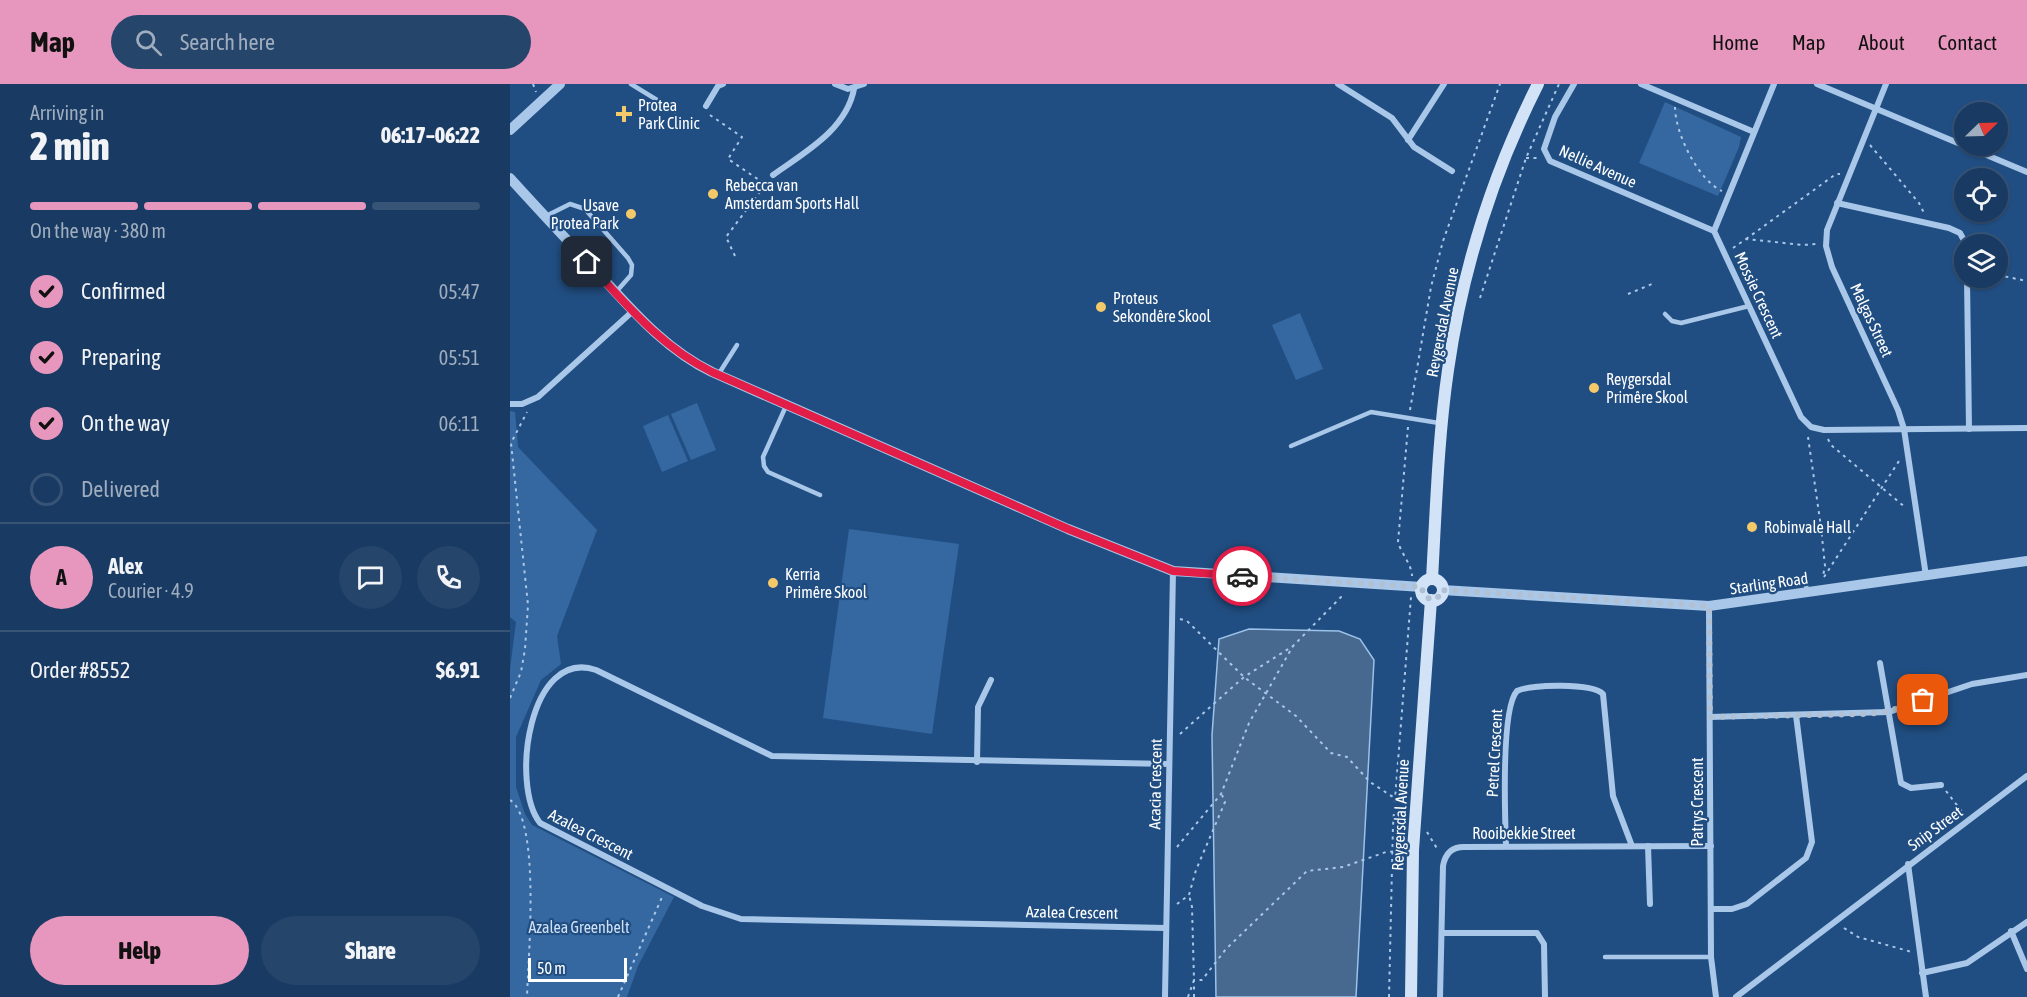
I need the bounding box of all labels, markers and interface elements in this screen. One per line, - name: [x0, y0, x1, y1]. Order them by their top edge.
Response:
- search box: [111, 15, 531, 69]
- text: Map: [30, 26, 75, 58]
- icon: search: [132, 26, 165, 59]
- text: Search here: [180, 29, 275, 55]
- text: Home: [1712, 30, 1759, 54]
- text: Map: [1792, 30, 1826, 54]
- text: About: [1859, 30, 1905, 54]
- text: Contact: [1938, 30, 1997, 54]
- place label: Protea Park Clinic: [638, 96, 699, 132]
- text: Arriving in: [30, 101, 104, 124]
- north arrow: [1954, 102, 2008, 156]
- map controls: [1954, 102, 2008, 288]
- marker: Protea Park Clinic: [615, 105, 633, 123]
- text: 06:17–06:22: [381, 122, 480, 148]
- text: 2 min: [30, 124, 110, 168]
- street label: Nellie Avenue: [1557, 141, 1639, 191]
- button: locate: [1954, 168, 2008, 222]
- place label: Rebecca van Amsterdam Sports Hall: [725, 176, 860, 213]
- marker: Rebecca van Amsterdam Sports Hall: [706, 187, 720, 201]
- place label: Usave Protea Park: [551, 196, 619, 232]
- marker: Usave Protea Park: [624, 207, 638, 221]
- text: On the way · 380 m: [30, 219, 166, 242]
- button: layers: [1954, 234, 2008, 288]
- pin: [561, 236, 612, 287]
- icon: home: [570, 245, 603, 278]
- street label: Mossie Crescent: [1731, 249, 1787, 341]
- street label: Reygersdal Avenue: [1423, 265, 1462, 379]
- icon: check: [30, 275, 63, 308]
- text: Confirmed: [81, 278, 166, 304]
- text: 05:47: [439, 280, 480, 303]
- street label: Malgas Street: [1846, 280, 1897, 360]
- place label: Proteus Sekondêre Skool: [1113, 289, 1211, 325]
- marker: Proteus Sekondêre Skool: [1094, 300, 1108, 314]
- icon: check: [30, 341, 63, 374]
- text: Preparing: [81, 344, 161, 370]
- text: 05:51: [439, 346, 480, 369]
- place label: Reygersdal Primêre Skool: [1606, 370, 1689, 406]
- marker: Reygersdal Primêre Skool: [1587, 381, 1601, 395]
- icon: check: [30, 407, 63, 440]
- text: On the way: [81, 410, 170, 436]
- text: 06:11: [439, 412, 480, 435]
- text: Delivered: [81, 476, 160, 502]
- place label: Robinvale Hall: [1764, 518, 1852, 536]
- marker: Robinvale Hall: [1745, 520, 1759, 534]
- button: chat: [339, 546, 402, 609]
- button: phone: [417, 546, 480, 609]
- courier: [1212, 546, 1272, 606]
- text: Alex: [108, 553, 143, 579]
- icon: car: [1226, 560, 1259, 593]
- text: A: [56, 564, 67, 590]
- place label: Kerria Primêre Skool: [785, 565, 868, 601]
- street label: Starling Road: [1729, 569, 1809, 598]
- marker: Kerria Primêre Skool: [766, 576, 780, 590]
- text: Courier · 4.9: [108, 579, 194, 602]
- text: Order #8552: [30, 657, 130, 683]
- text: $6.91: [436, 657, 480, 683]
- pin: [1897, 674, 1948, 725]
- icon: bag: [1906, 683, 1939, 716]
- street label: Petrel Crescent: [1483, 708, 1505, 798]
- street label: Acacia Crescent: [1145, 738, 1165, 830]
- street label: Patrys Crescent: [1688, 757, 1707, 847]
- street label: Reygersdal Avenue: [1388, 759, 1413, 871]
- street label: Snip Street: [1904, 802, 1967, 855]
- street label: Azalea Crescent: [546, 805, 637, 863]
- street label: Rooibekkie Street: [1472, 824, 1576, 842]
- street label: Azalea Crescent: [1026, 902, 1119, 922]
- button: Help: [30, 916, 249, 985]
- button: Share: [261, 916, 480, 985]
- park label: Azalea Greenbelt: [528, 918, 630, 936]
- scale bar: [528, 955, 627, 982]
- text: 50 m: [537, 959, 566, 977]

